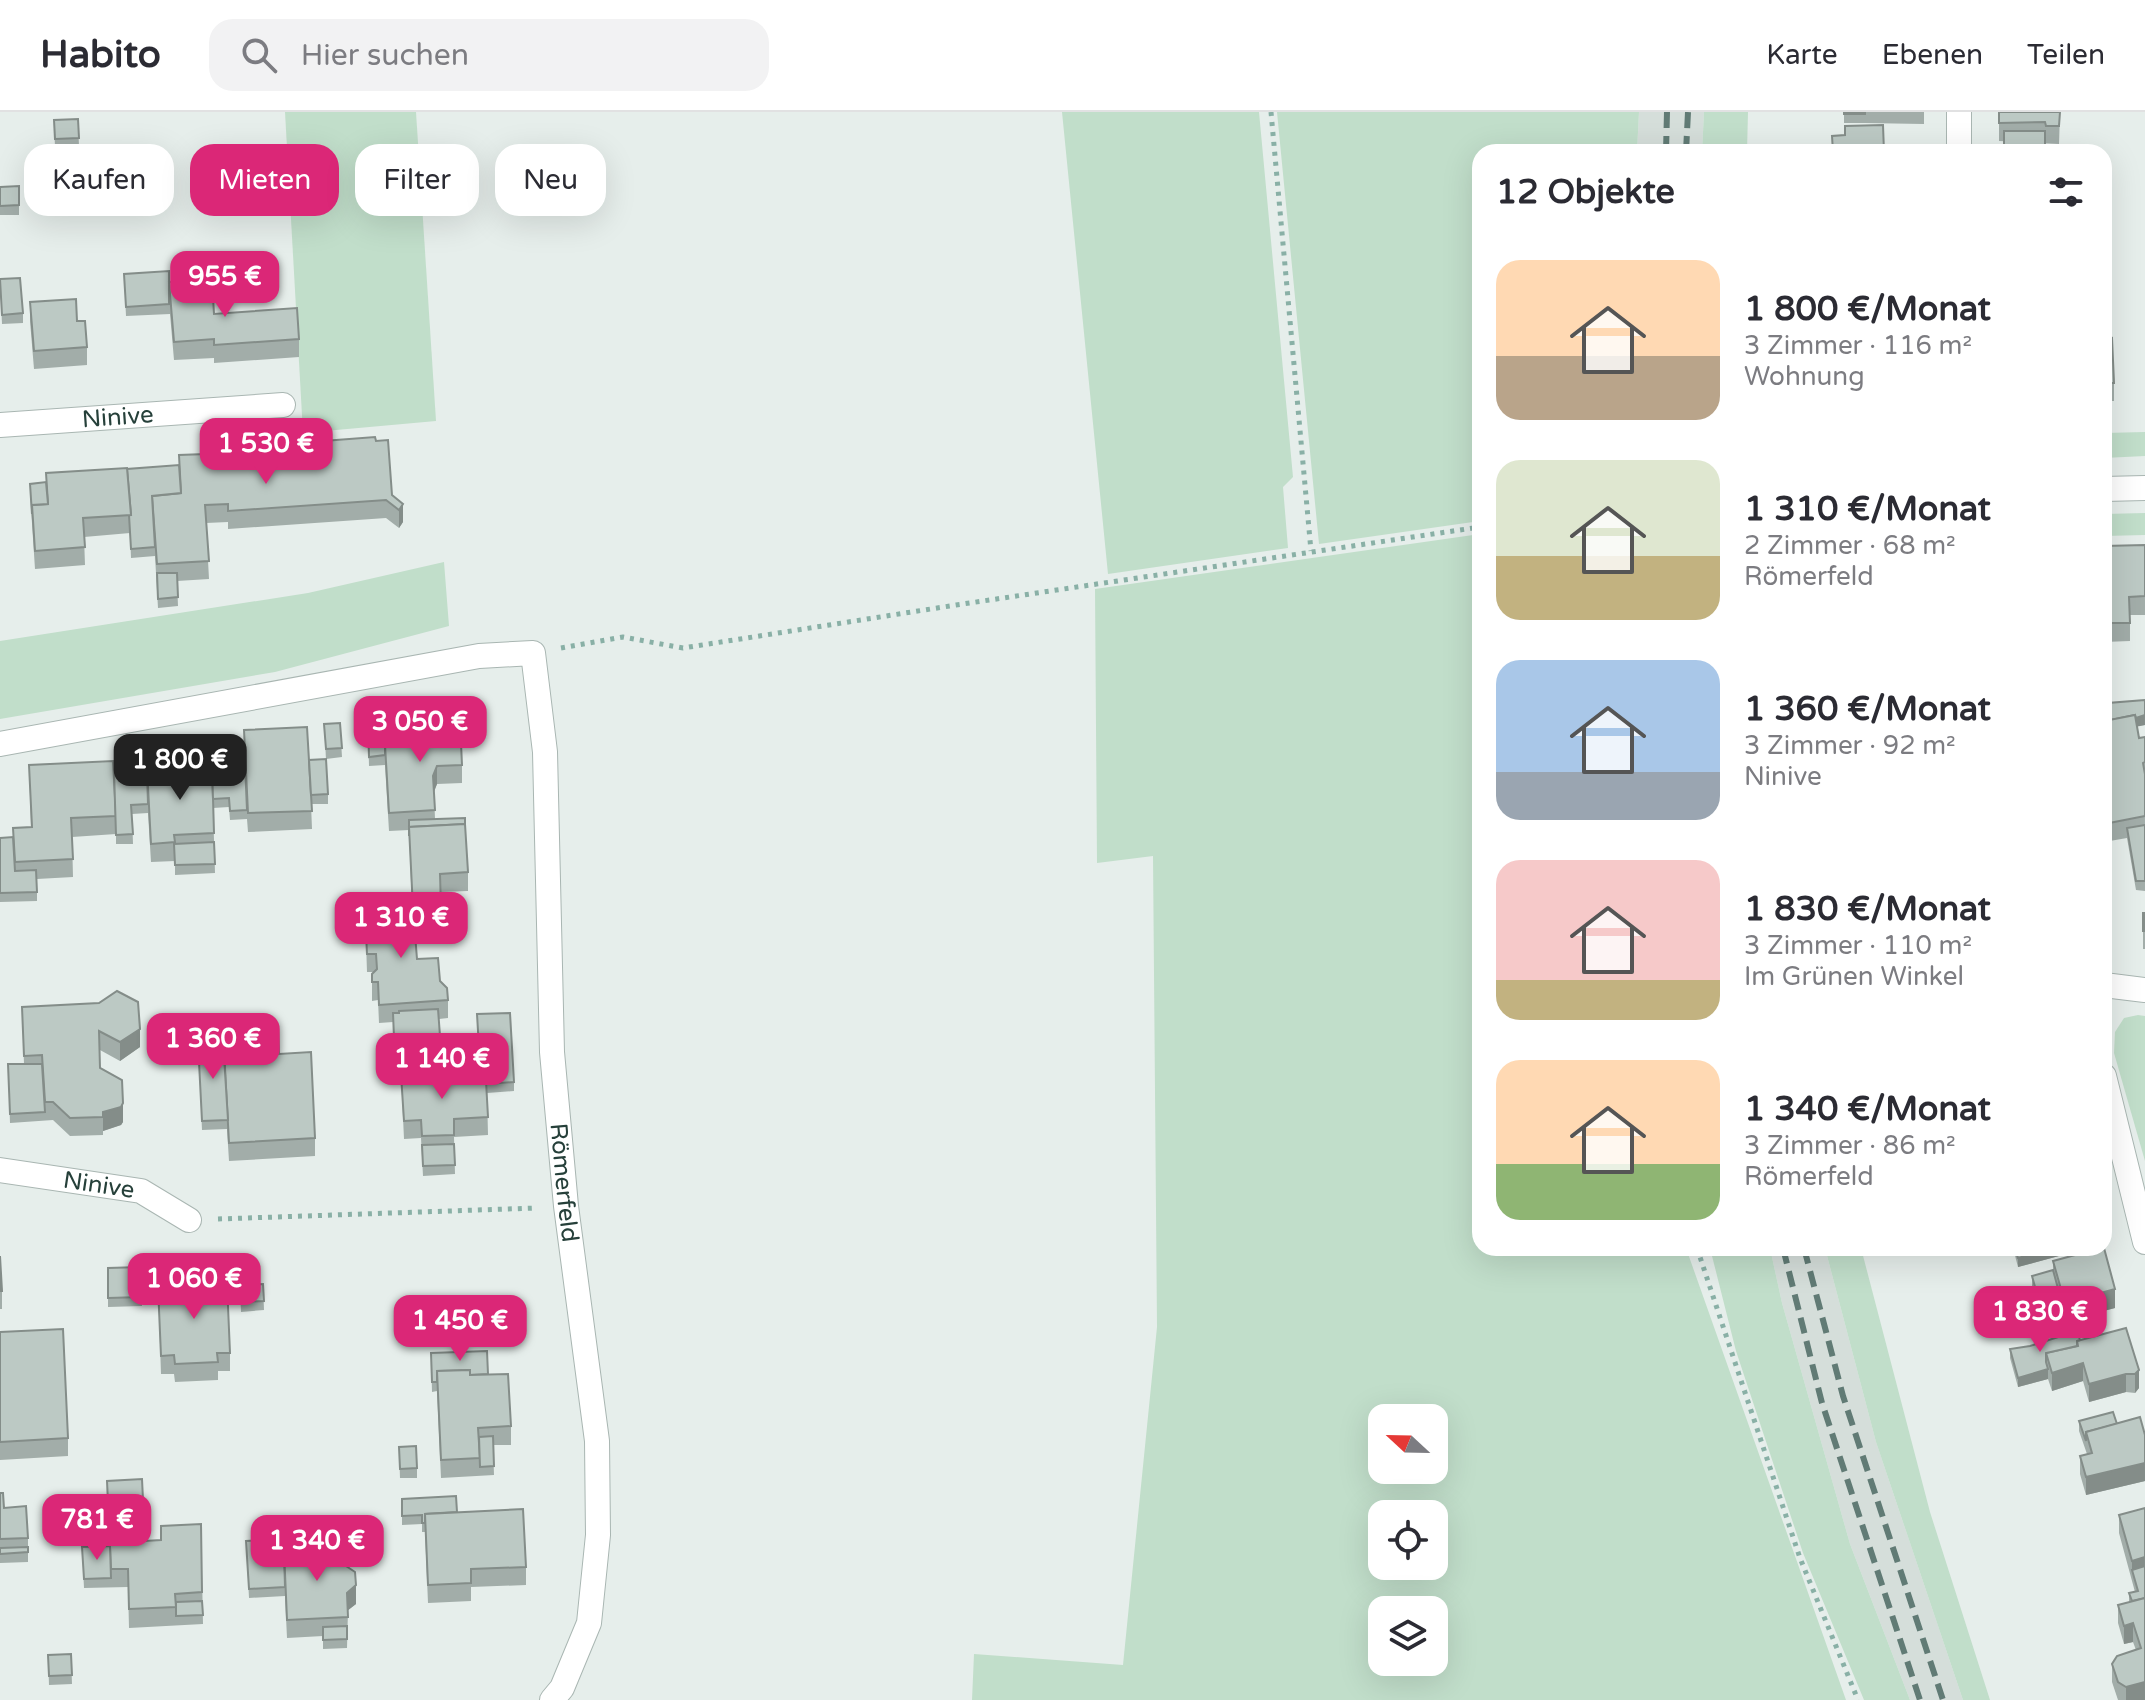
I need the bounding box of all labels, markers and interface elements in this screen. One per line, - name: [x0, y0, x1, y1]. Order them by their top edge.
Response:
- search box: [209, 19, 769, 91]
- text: Habito: [40, 32, 161, 78]
- icon: search: [237, 33, 281, 77]
- text: Hier suchen: [301, 37, 469, 74]
- text: Karte: [1766, 38, 1838, 72]
- text: Ebenen: [1882, 38, 1983, 72]
- text: Teilen: [2027, 38, 2105, 72]
- chip: Kaufen: [24, 144, 174, 216]
- chip: Mieten: [190, 144, 339, 216]
- chip: Filter: [355, 144, 479, 216]
- chip: Neu: [495, 144, 606, 216]
- icon: filters: [2044, 170, 2088, 214]
- text: 12 Objekte: [1496, 172, 1675, 213]
- pin: 955 €: [169, 251, 281, 319]
- text: 955 €: [188, 261, 262, 292]
- text: 1 800 €/Monat: [1744, 289, 1991, 330]
- icon: home: [1560, 292, 1656, 388]
- text: 3 Zimmer · 116 m²: [1744, 330, 1972, 361]
- text: Wohnung: [1744, 361, 1865, 392]
- street label: Ninive: [81, 400, 155, 434]
- pin: 1 530 €: [192, 418, 340, 486]
- text: 1 530 €: [218, 428, 314, 459]
- text: 1 310 €/Monat: [1744, 489, 1991, 530]
- icon: home: [1560, 492, 1656, 588]
- text: 2 Zimmer · 68 m²: [1744, 530, 1956, 561]
- text: Römerfeld: [1744, 561, 1874, 592]
- text: 1 360 €/Monat: [1744, 689, 1991, 730]
- icon: home: [1560, 692, 1656, 788]
- pin: 3 050 €: [346, 696, 494, 764]
- text: 3 050 €: [372, 706, 468, 737]
- text: 3 Zimmer · 92 m²: [1744, 730, 1956, 761]
- pin: 1 800 €: [106, 734, 254, 802]
- text: 1 800 €: [132, 744, 228, 775]
- text: Ninive: [1744, 761, 1822, 792]
- text: 1 830 €/Monat: [1744, 889, 1991, 930]
- pin: 1 310 €: [327, 892, 475, 960]
- icon: home: [1560, 892, 1656, 988]
- text: 1 310 €: [353, 902, 449, 933]
- text: 3 Zimmer · 110 m²: [1744, 930, 1972, 961]
- text: Im Grünen Winkel: [1744, 961, 1964, 992]
- pin: 1 360 €: [139, 1013, 287, 1081]
- text: 1 360 €: [165, 1023, 261, 1054]
- pin: 1 140 €: [368, 1033, 516, 1101]
- text: 1 140 €: [394, 1043, 490, 1074]
- text: 1 340 €/Monat: [1744, 1089, 1991, 1130]
- icon: home: [1560, 1092, 1656, 1188]
- street label: Römerfeld: [544, 1122, 585, 1244]
- text: 3 Zimmer · 86 m²: [1744, 1130, 1956, 1161]
- text: Römerfeld: [1744, 1161, 1874, 1192]
- street label: Ninive: [61, 1165, 137, 1204]
- pin: 1 060 €: [120, 1253, 268, 1321]
- text: 1 060 €: [146, 1263, 242, 1294]
- pin: 1 830 €: [1966, 1286, 2114, 1354]
- pin: 1 450 €: [386, 1295, 534, 1363]
- text: 1 830 €: [1992, 1296, 2088, 1327]
- text: 1 450 €: [412, 1305, 508, 1336]
- north arrow: [1368, 1404, 1448, 1484]
- map controls: [1368, 1404, 1448, 1676]
- pin: 781 €: [41, 1494, 153, 1562]
- button: locate: [1368, 1500, 1448, 1580]
- text: 781 €: [60, 1504, 134, 1535]
- pin: 1 340 €: [243, 1515, 391, 1583]
- text: 1 340 €: [269, 1525, 365, 1556]
- button: layers: [1368, 1596, 1448, 1676]

